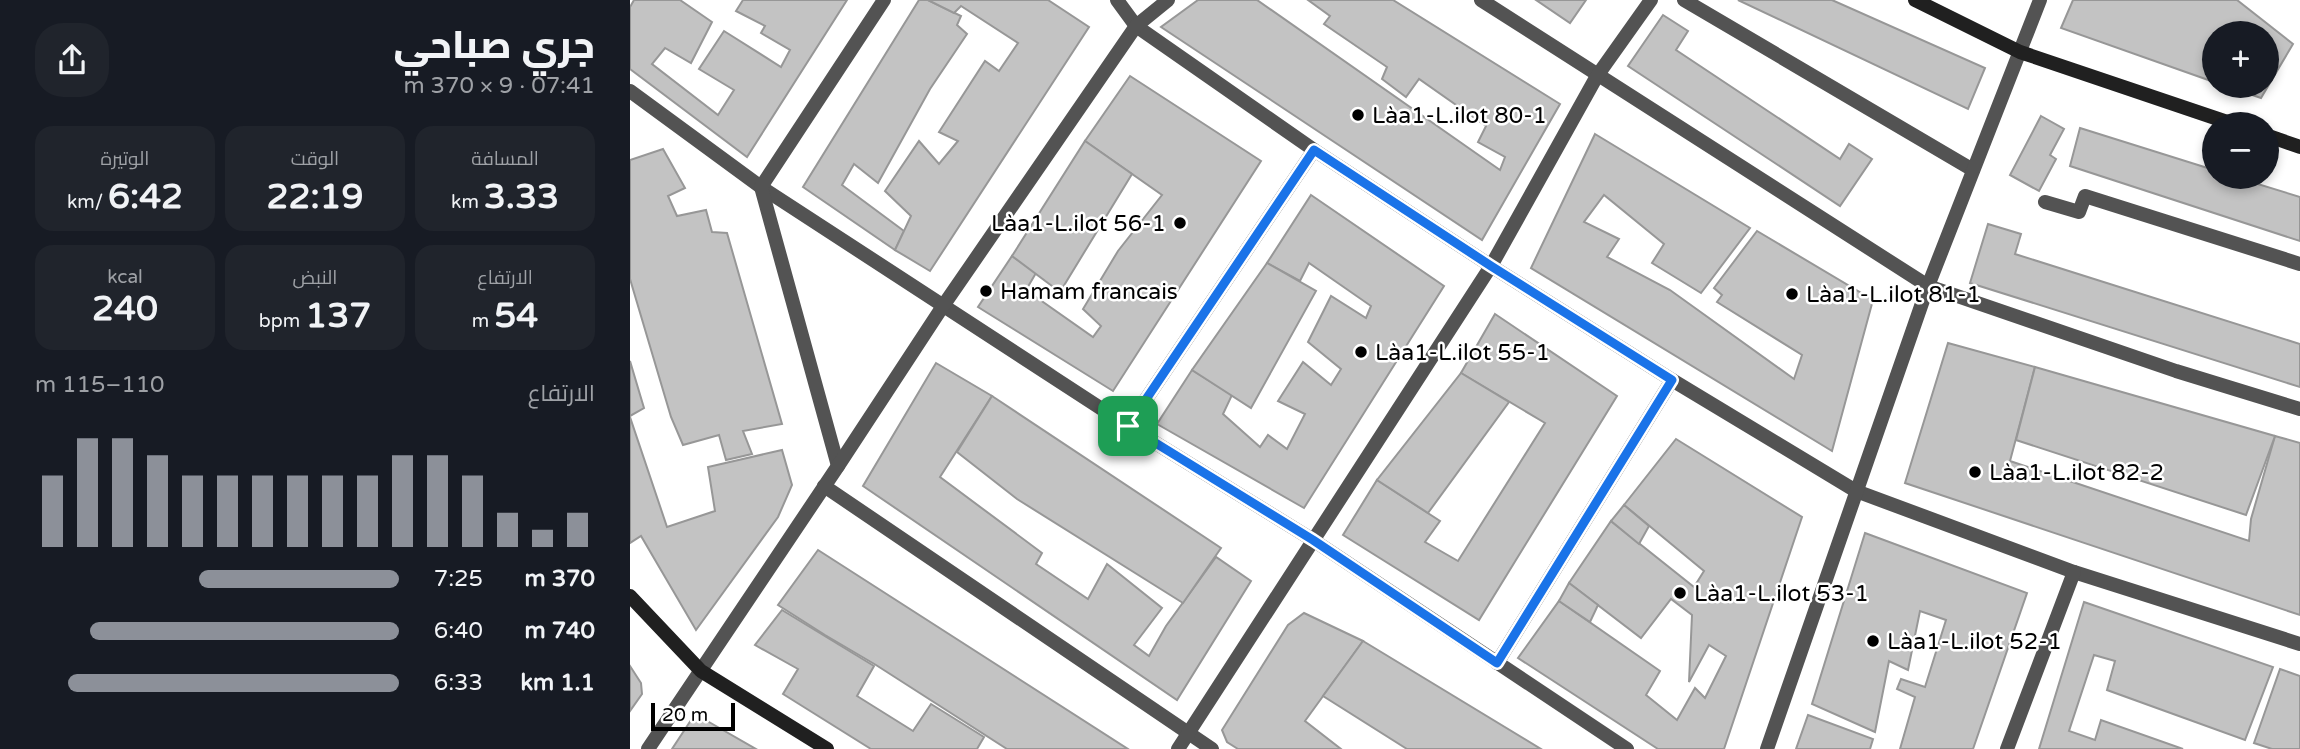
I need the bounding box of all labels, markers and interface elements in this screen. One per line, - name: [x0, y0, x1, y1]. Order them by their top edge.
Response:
- map controls: [2202, 21, 2279, 189]
- button: +: [2202, 21, 2279, 98]
- button: share: [35, 23, 109, 97]
- text: جري صباحي: [394, 23, 595, 69]
- text: 07:41 · 9 × 370 m: [403, 72, 595, 100]
- place label: Làa1-L.ilot 80-1: [1372, 102, 1547, 130]
- marker: Làa1-L.ilot 80-1: [1350, 107, 1366, 123]
- button: −: [2202, 112, 2279, 189]
- text: الوتيرة: [101, 148, 149, 170]
- text: الوقت: [291, 148, 339, 170]
- text: المسافة: [471, 148, 539, 170]
- text: 6:42: [108, 176, 183, 218]
- text: 22:19: [266, 176, 364, 218]
- text: 3.33: [484, 176, 559, 218]
- text: /km: [67, 191, 108, 213]
- text: km: [451, 191, 484, 213]
- place label: Làa1-L.ilot 56-1: [991, 210, 1166, 238]
- marker: Làa1-L.ilot 56-1: [1172, 215, 1188, 231]
- text: kcal: [107, 266, 143, 288]
- text: النبض: [293, 267, 337, 289]
- text: الارتفاع: [477, 267, 533, 289]
- place label: Hamam francais: [1000, 278, 1178, 306]
- place label: Làa1-L.ilot 81-1: [1806, 281, 1981, 309]
- marker: Hamam francais: [978, 283, 994, 299]
- marker: Làa1-L.ilot 81-1: [1784, 286, 1800, 302]
- text: 240: [92, 288, 158, 330]
- text: 137: [305, 295, 371, 337]
- text: 54: [494, 295, 538, 337]
- text: bpm: [259, 310, 305, 332]
- text: m: [472, 310, 494, 332]
- place label: Làa1-L.ilot 55-1: [1375, 339, 1550, 367]
- marker: Làa1-L.ilot 55-1: [1353, 344, 1369, 360]
- text: 110–115 m: [35, 371, 165, 399]
- text: الارتفاع: [528, 380, 595, 408]
- pin: [1098, 396, 1158, 456]
- icon: arrive: [1109, 407, 1147, 445]
- place label: Làa1-L.ilot 82-2: [1989, 459, 2164, 487]
- marker: Làa1-L.ilot 82-2: [1967, 464, 1983, 480]
- text: 7:25: [434, 565, 483, 593]
- text: 370 m: [525, 565, 595, 593]
- place label: Làa1-L.ilot 53-1: [1694, 580, 1869, 608]
- marker: Làa1-L.ilot 53-1: [1672, 585, 1688, 601]
- text: 6:40: [434, 617, 483, 645]
- text: 740 m: [525, 617, 595, 645]
- place label: Làa1-L.ilot 52-1: [1887, 628, 2062, 656]
- marker: Làa1-L.ilot 52-1: [1865, 633, 1881, 649]
- text: 6:33: [434, 669, 483, 697]
- text: 1.1 km: [520, 669, 595, 697]
- scale bar: [651, 700, 735, 732]
- text: 20 m: [662, 704, 708, 726]

